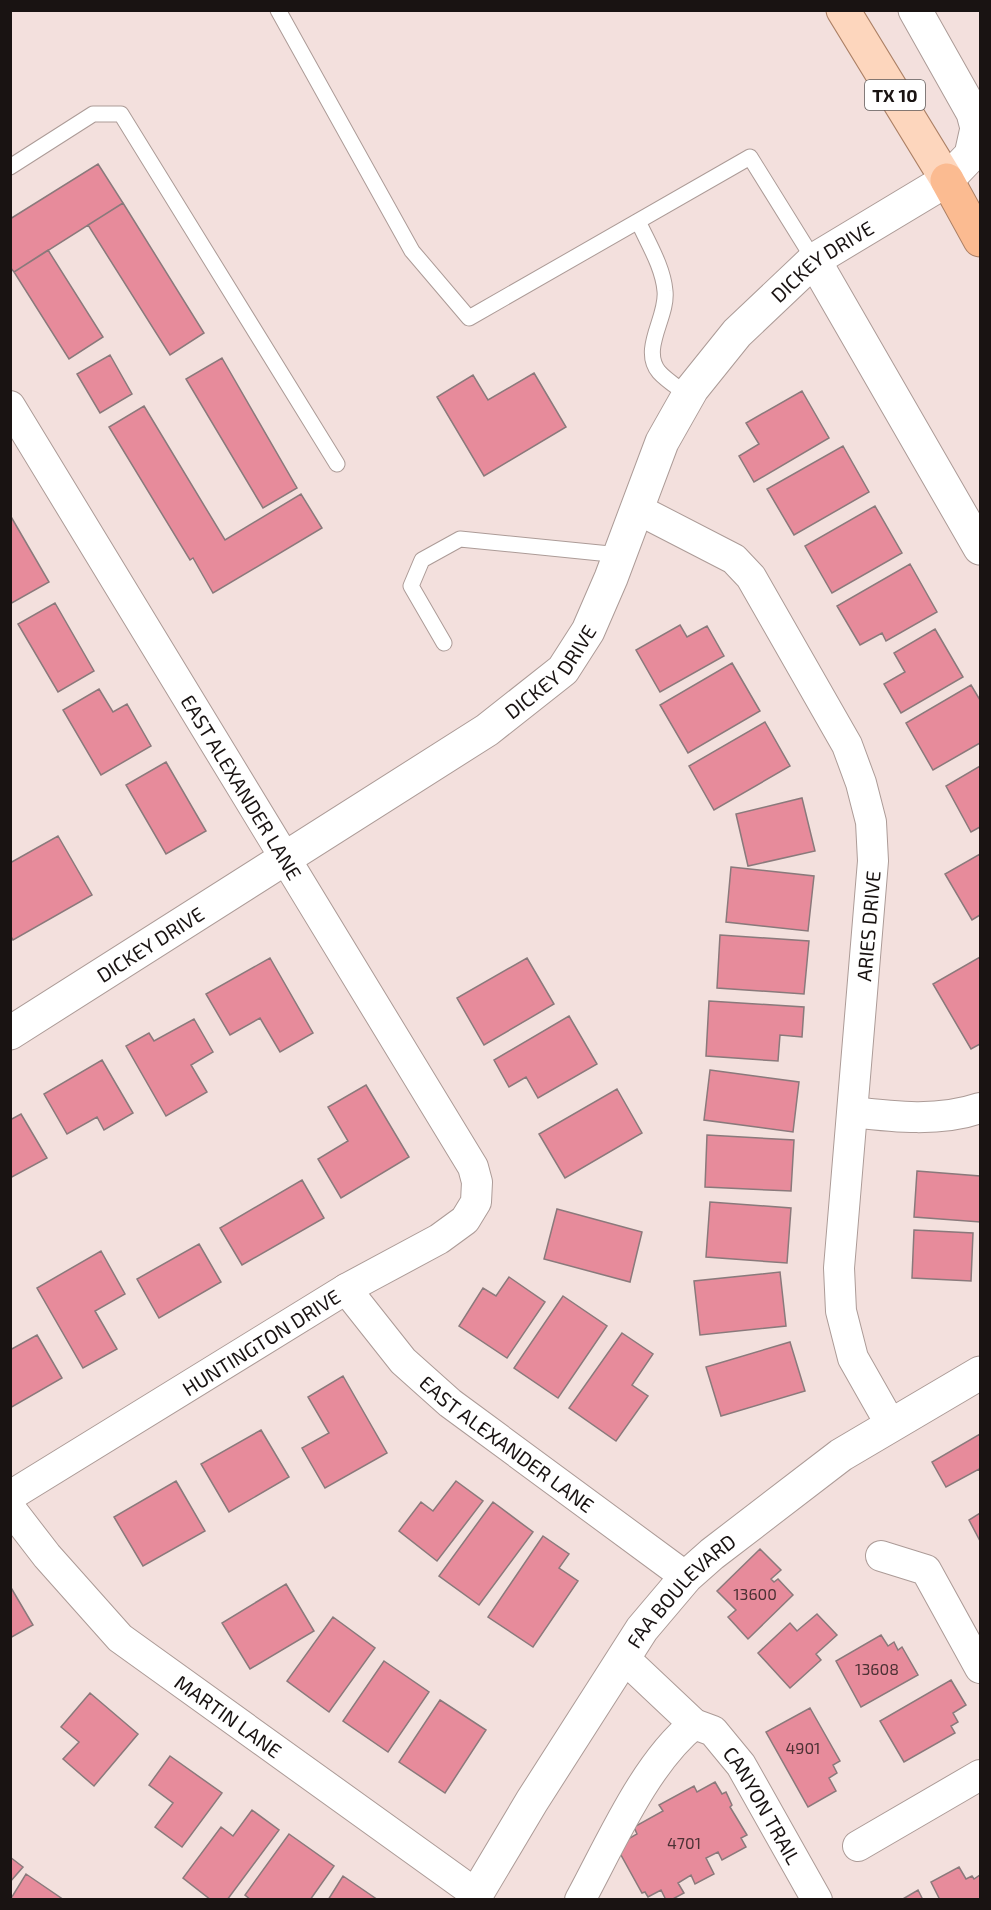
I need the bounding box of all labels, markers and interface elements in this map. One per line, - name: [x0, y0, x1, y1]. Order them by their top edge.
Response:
- road number: TX 10: [865, 80, 925, 110]
- street label: DICKEY DRIVE: [766, 215, 878, 307]
- street label: DICKEY DRIVE: [500, 620, 601, 724]
- street label: EAST ALEXANDER LANE: [176, 690, 307, 884]
- street label: ARIES DRIVE: [851, 870, 885, 982]
- street label: DICKEY DRIVE: [92, 901, 208, 987]
- street label: HUNTINGTON DRIVE: [178, 1284, 344, 1400]
- street label: EAST ALEXANDER LANE: [415, 1370, 599, 1517]
- street label: FAA BOULEVARD: [621, 1529, 740, 1652]
- house number: 13600: [733, 1584, 777, 1603]
- house number: 13608: [855, 1659, 899, 1678]
- street label: MARTIN LANE: [170, 1670, 286, 1762]
- house number: 4901: [785, 1738, 821, 1757]
- street label: CANYON TRAIL: [719, 1741, 806, 1868]
- house number: 4701: [667, 1833, 701, 1852]

